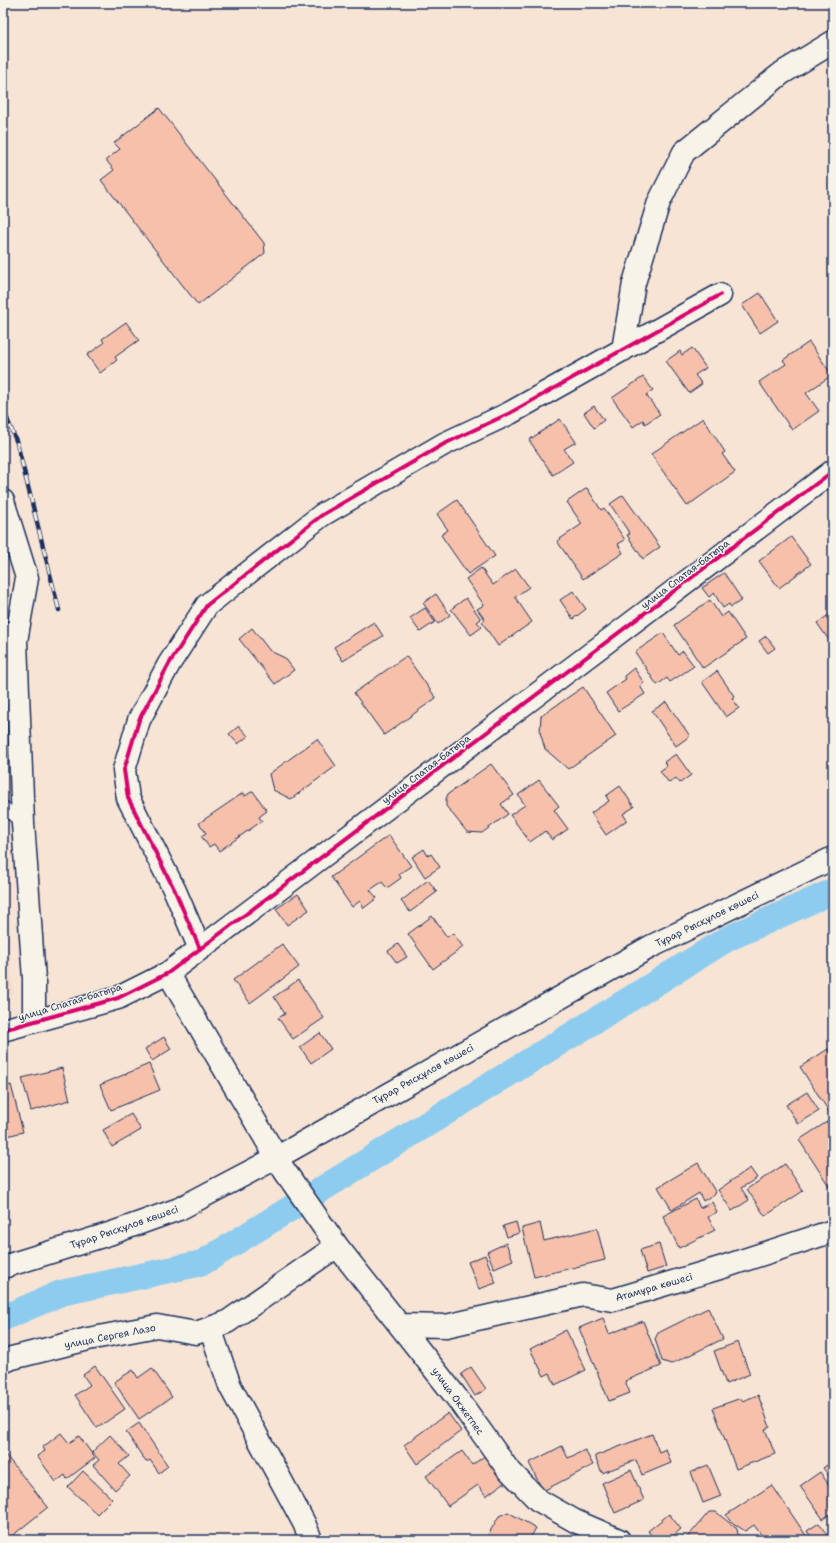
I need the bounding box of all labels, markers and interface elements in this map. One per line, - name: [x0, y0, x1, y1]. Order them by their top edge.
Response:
- street label: улица Спатая-батыра: [638, 536, 732, 612]
- street label: улица Спатая-батыра: [379, 731, 473, 807]
- street label: Тұрар Рысқұлов көшесі: [653, 888, 761, 950]
- street label: улица Спатая-батыра: [17, 980, 124, 1024]
- street label: Тұрар Рысқұлов көшесі: [370, 1041, 476, 1107]
- street label: Тұрар Рысқұлов көшесі: [68, 1202, 180, 1252]
- street label: Атамұра көшесі: [614, 1270, 694, 1304]
- street label: улица Сергея Лазо: [63, 1321, 157, 1351]
- street label: улица Окжетпес: [429, 1365, 487, 1437]

